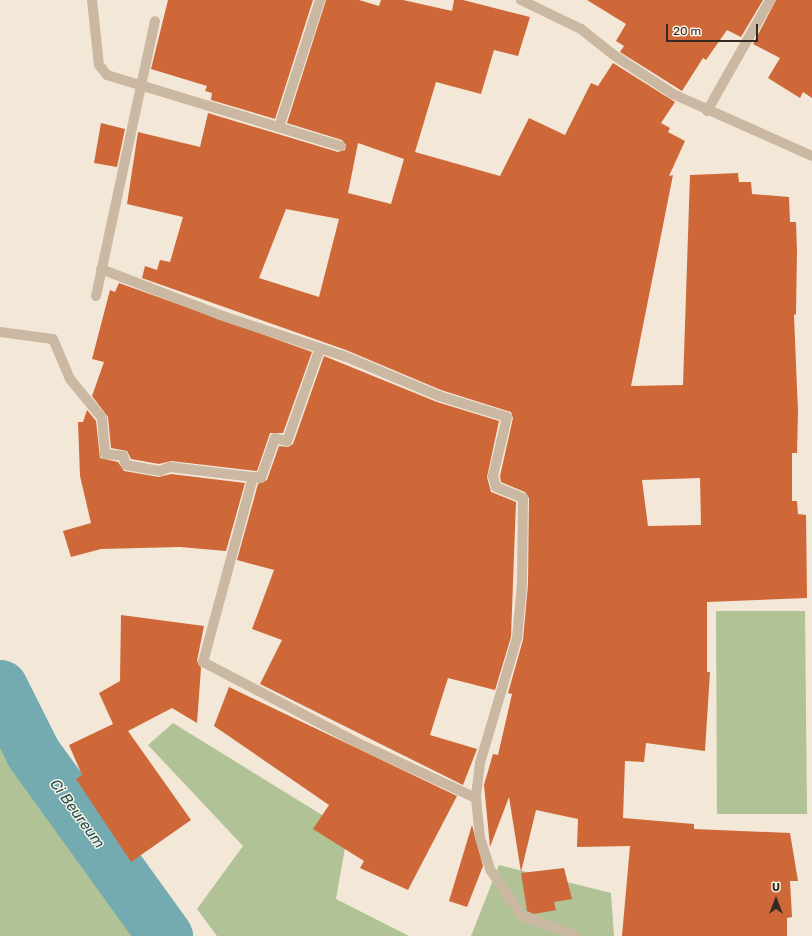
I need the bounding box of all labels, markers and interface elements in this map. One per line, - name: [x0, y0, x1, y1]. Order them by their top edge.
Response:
- scale bar: [668, 16, 760, 42]
- text: 20 m: [673, 24, 701, 38]
- water label: Ci Beureum: [46, 776, 108, 852]
- north arrow: [756, 880, 796, 920]
- text: U: [772, 881, 780, 894]

